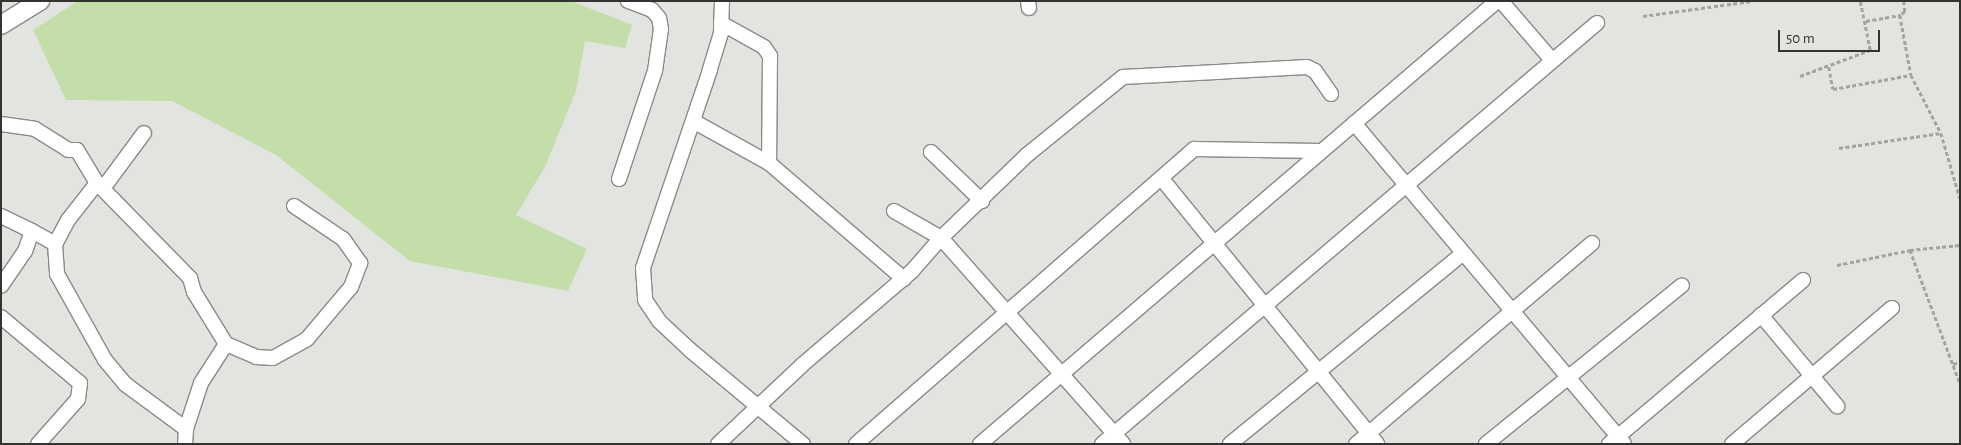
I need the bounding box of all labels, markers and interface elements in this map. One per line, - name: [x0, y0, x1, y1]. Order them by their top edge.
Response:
- scale bar: [1781, 20, 1884, 52]
- text: 50 m: [1786, 31, 1815, 46]

